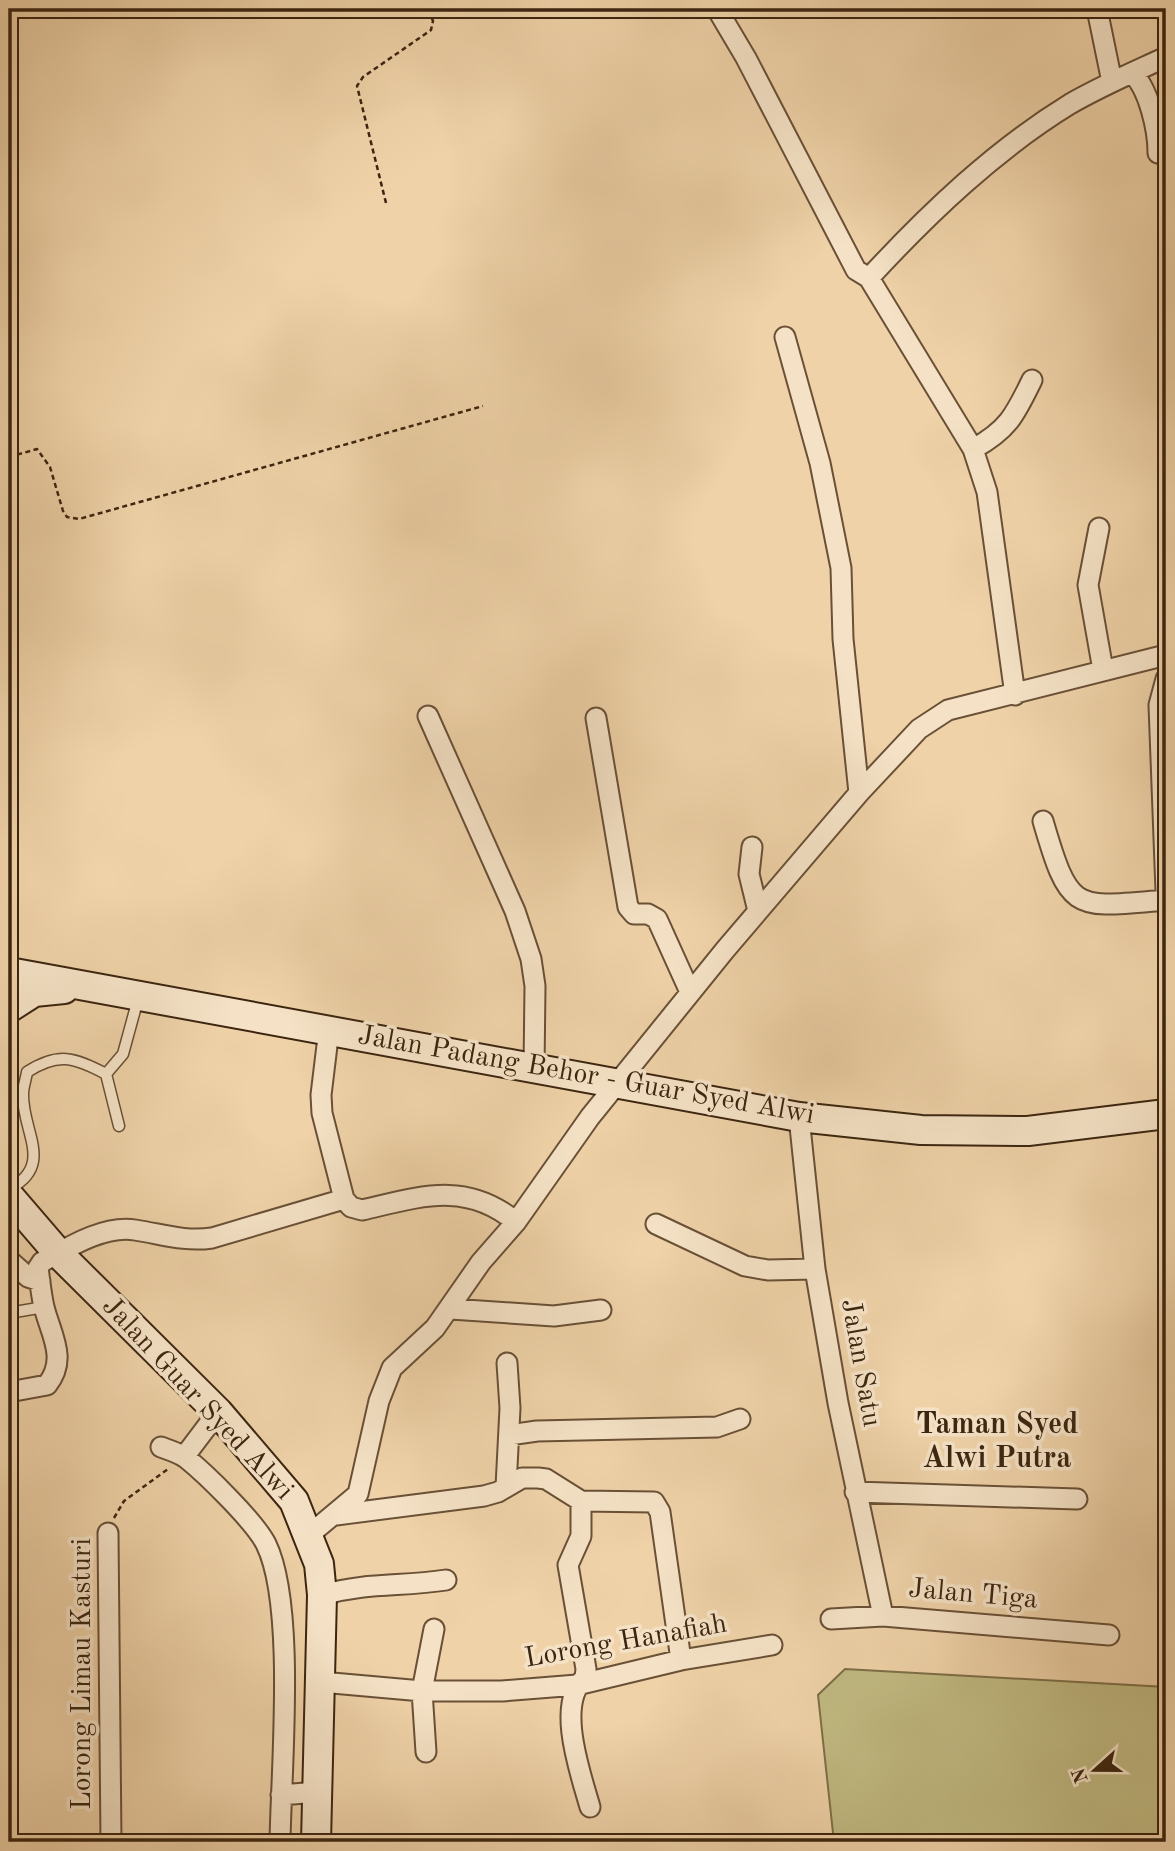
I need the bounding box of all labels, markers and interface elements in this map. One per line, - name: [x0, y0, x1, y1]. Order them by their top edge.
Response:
- street label: Jalan Padang Behor - Guar Syed Alwi: [356, 1022, 816, 1130]
- street label: Jalan Guar Syed Alwi: [96, 1292, 298, 1506]
- street label: Jalan Satu: [835, 1297, 885, 1429]
- district label: Taman Syed Alwi Putra: [916, 1410, 1078, 1474]
- street label: Lorong Limau Kasturi: [69, 1538, 97, 1810]
- street label: Jalan Tiga: [907, 1575, 1039, 1615]
- street label: Lorong Hanafiah: [523, 1610, 729, 1674]
- north arrow: [1060, 1736, 1130, 1806]
- text: N: [1070, 1765, 1093, 1785]

